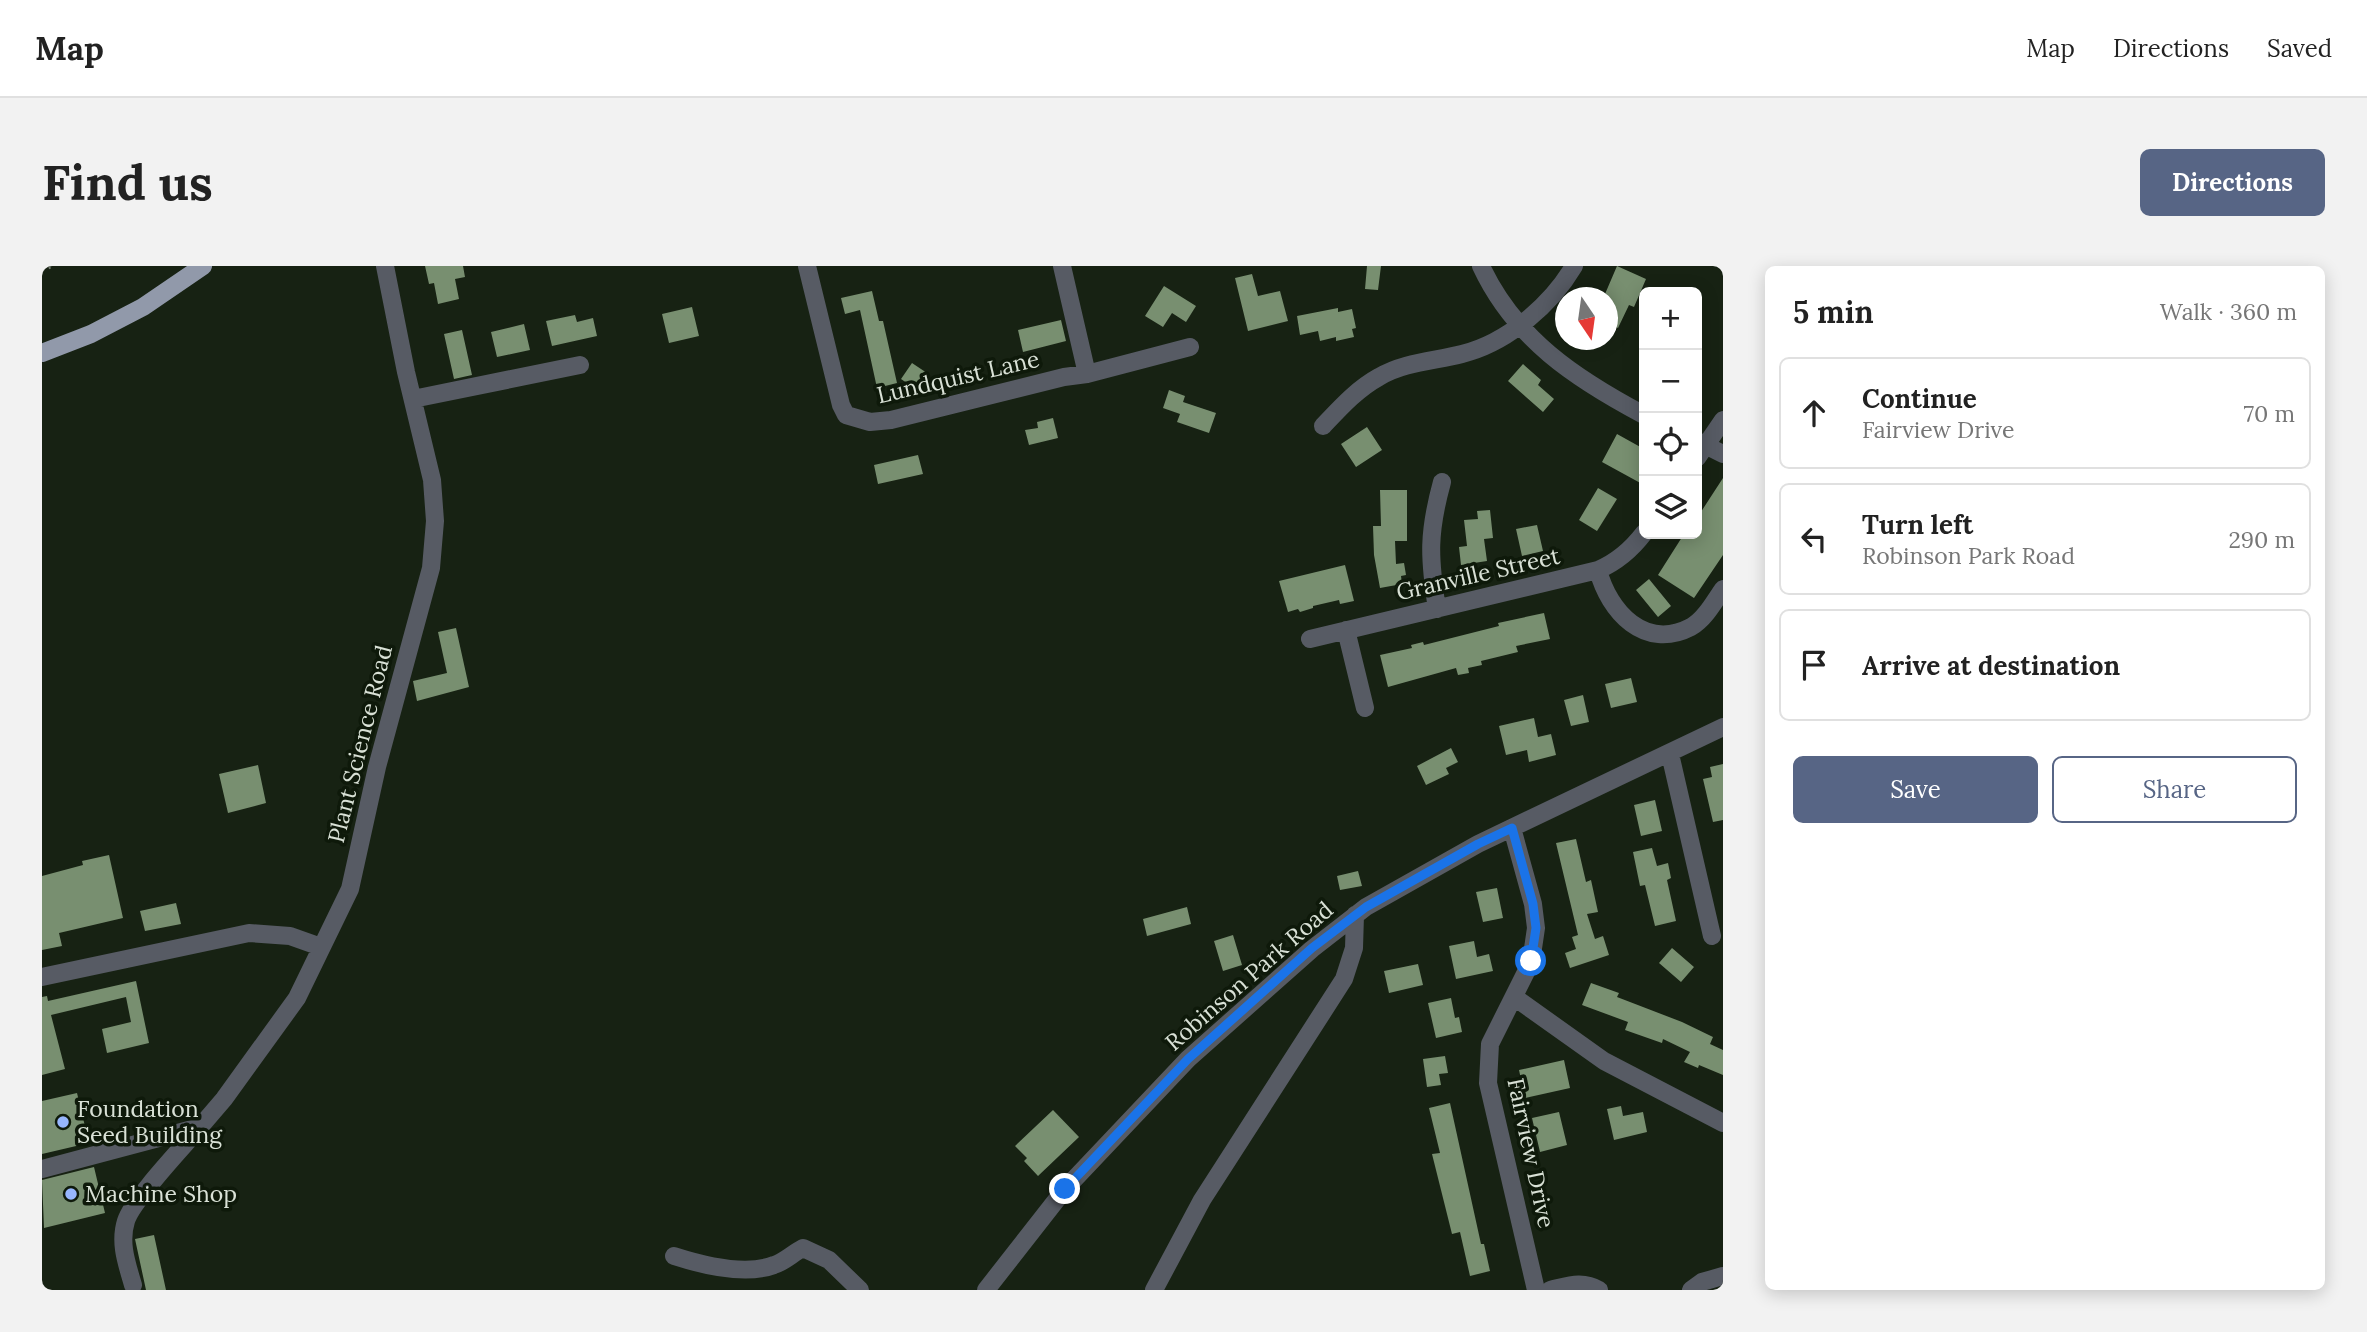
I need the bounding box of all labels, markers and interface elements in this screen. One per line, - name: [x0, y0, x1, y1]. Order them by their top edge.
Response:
- text: Map: [35, 27, 104, 69]
- text: Map: [2026, 33, 2075, 64]
- text: Directions: [2113, 33, 2229, 64]
- text: Saved: [2267, 33, 2332, 64]
- button: Directions: [2140, 149, 2325, 216]
- text: Find us: [42, 151, 213, 213]
- north arrow: [1555, 287, 1618, 350]
- map controls: [1639, 287, 1702, 539]
- button: +: [1639, 287, 1702, 350]
- text: 5 min: [1793, 293, 1874, 331]
- text: Walk · 360 m: [2160, 297, 2297, 326]
- street label: Lundquist Lane: [874, 344, 1042, 409]
- button: −: [1639, 350, 1702, 413]
- text: Continue: [1862, 382, 1977, 415]
- icon: ahead: [1795, 394, 1833, 432]
- text: 70 m: [2244, 399, 2295, 428]
- button: locate: [1639, 413, 1702, 476]
- text: Fairview Drive: [1862, 415, 2015, 444]
- button: layers: [1639, 476, 1702, 539]
- text: Turn left: [1862, 508, 1973, 541]
- icon: left: [1795, 520, 1833, 558]
- text: 290 m: [2228, 525, 2295, 554]
- street label: Granville Street: [1393, 541, 1563, 606]
- text: Robinson Park Road: [1862, 541, 2075, 570]
- street label: Plant Science Road: [321, 642, 398, 846]
- icon: arrive: [1795, 646, 1833, 684]
- text: Arrive at destination: [1862, 649, 2120, 682]
- button: Save: [1793, 756, 2038, 823]
- button: Share: [2052, 756, 2297, 823]
- street label: Robinson Park Road: [1159, 895, 1339, 1056]
- route start: [1515, 945, 1546, 976]
- street label: Fairview Drive: [1501, 1075, 1562, 1231]
- place label: Foundation Seed Building: [77, 1094, 223, 1149]
- marker: Foundation Seed Building: [55, 1114, 71, 1130]
- route end: [1049, 1173, 1080, 1204]
- place label: Machine Shop: [85, 1179, 237, 1208]
- marker: Machine Shop: [63, 1186, 79, 1202]

